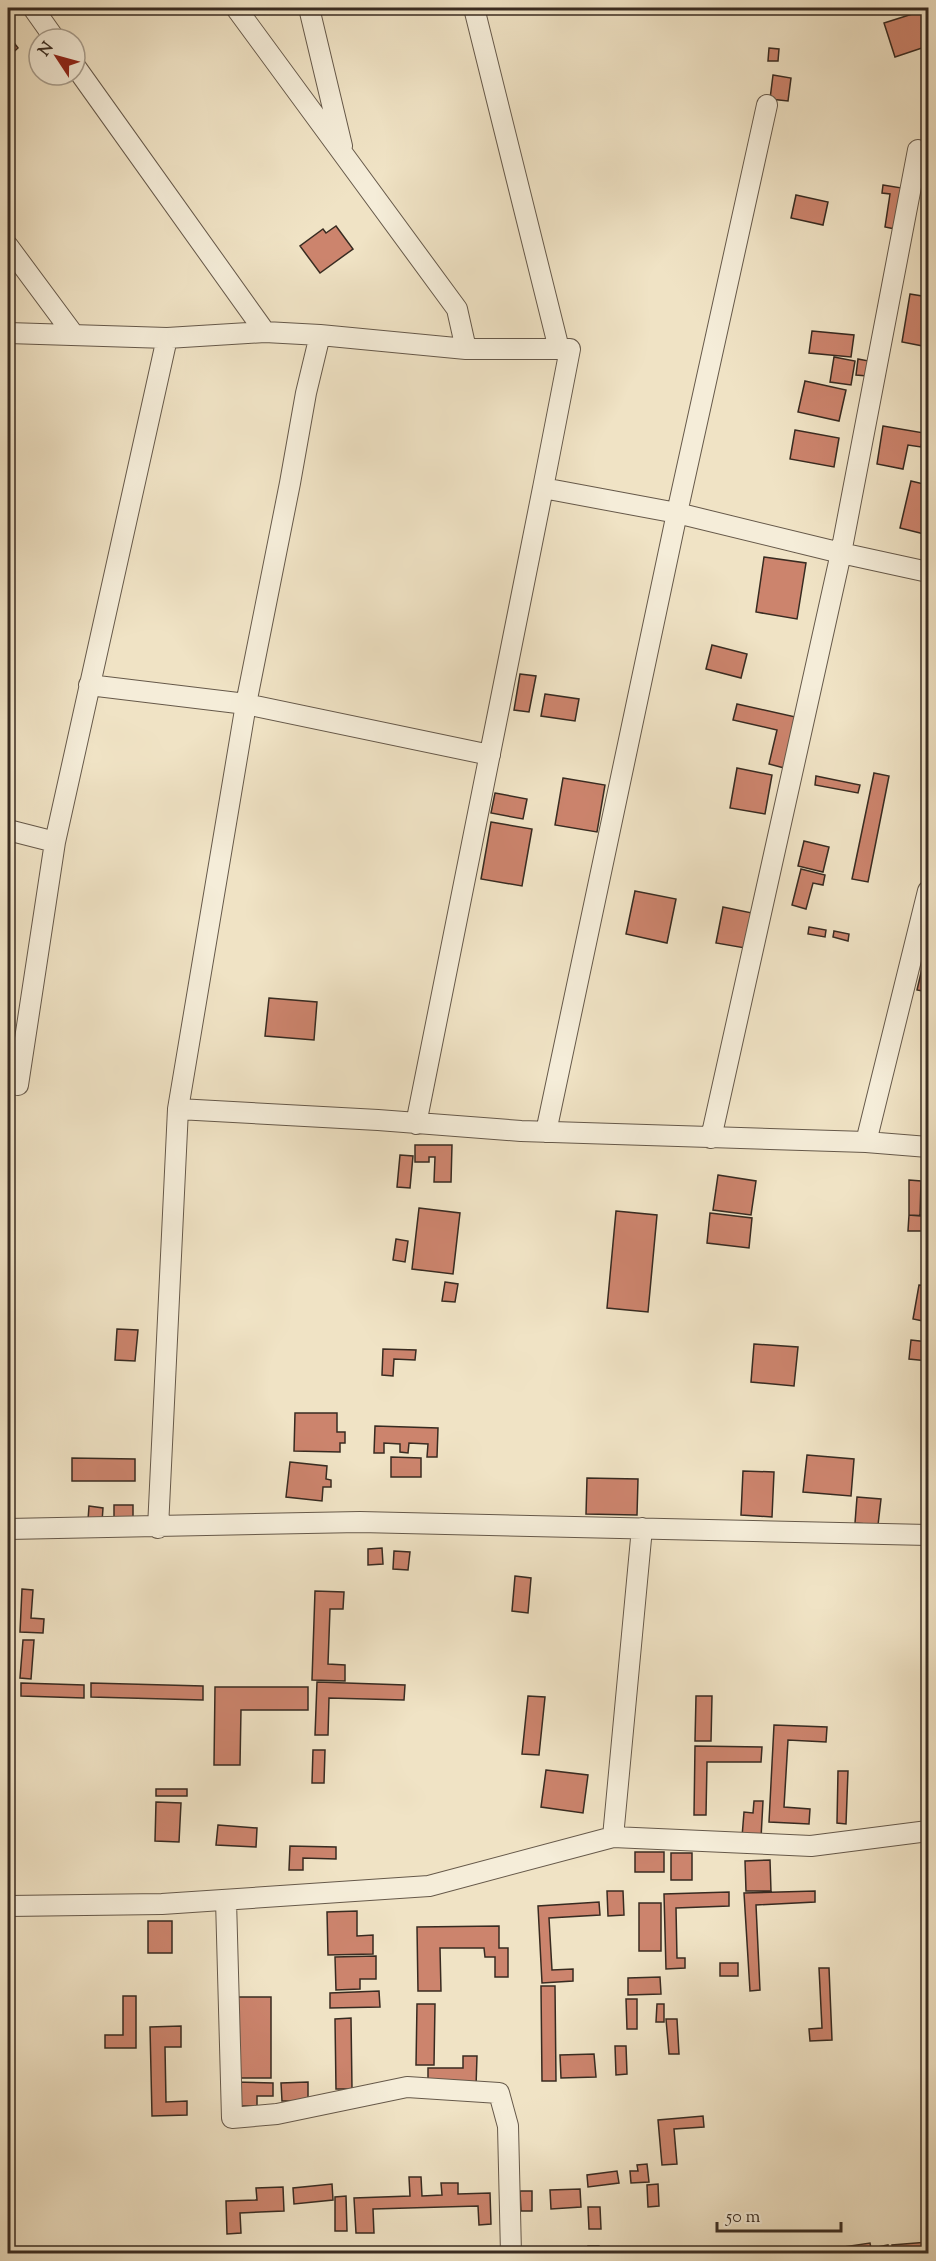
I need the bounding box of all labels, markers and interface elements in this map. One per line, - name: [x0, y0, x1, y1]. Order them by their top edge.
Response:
- north arrow: [27, 27, 87, 87]
- text: N: [34, 38, 60, 62]
- scale bar: [717, 2195, 842, 2233]
- text: 50 m: [725, 2205, 761, 2231]

